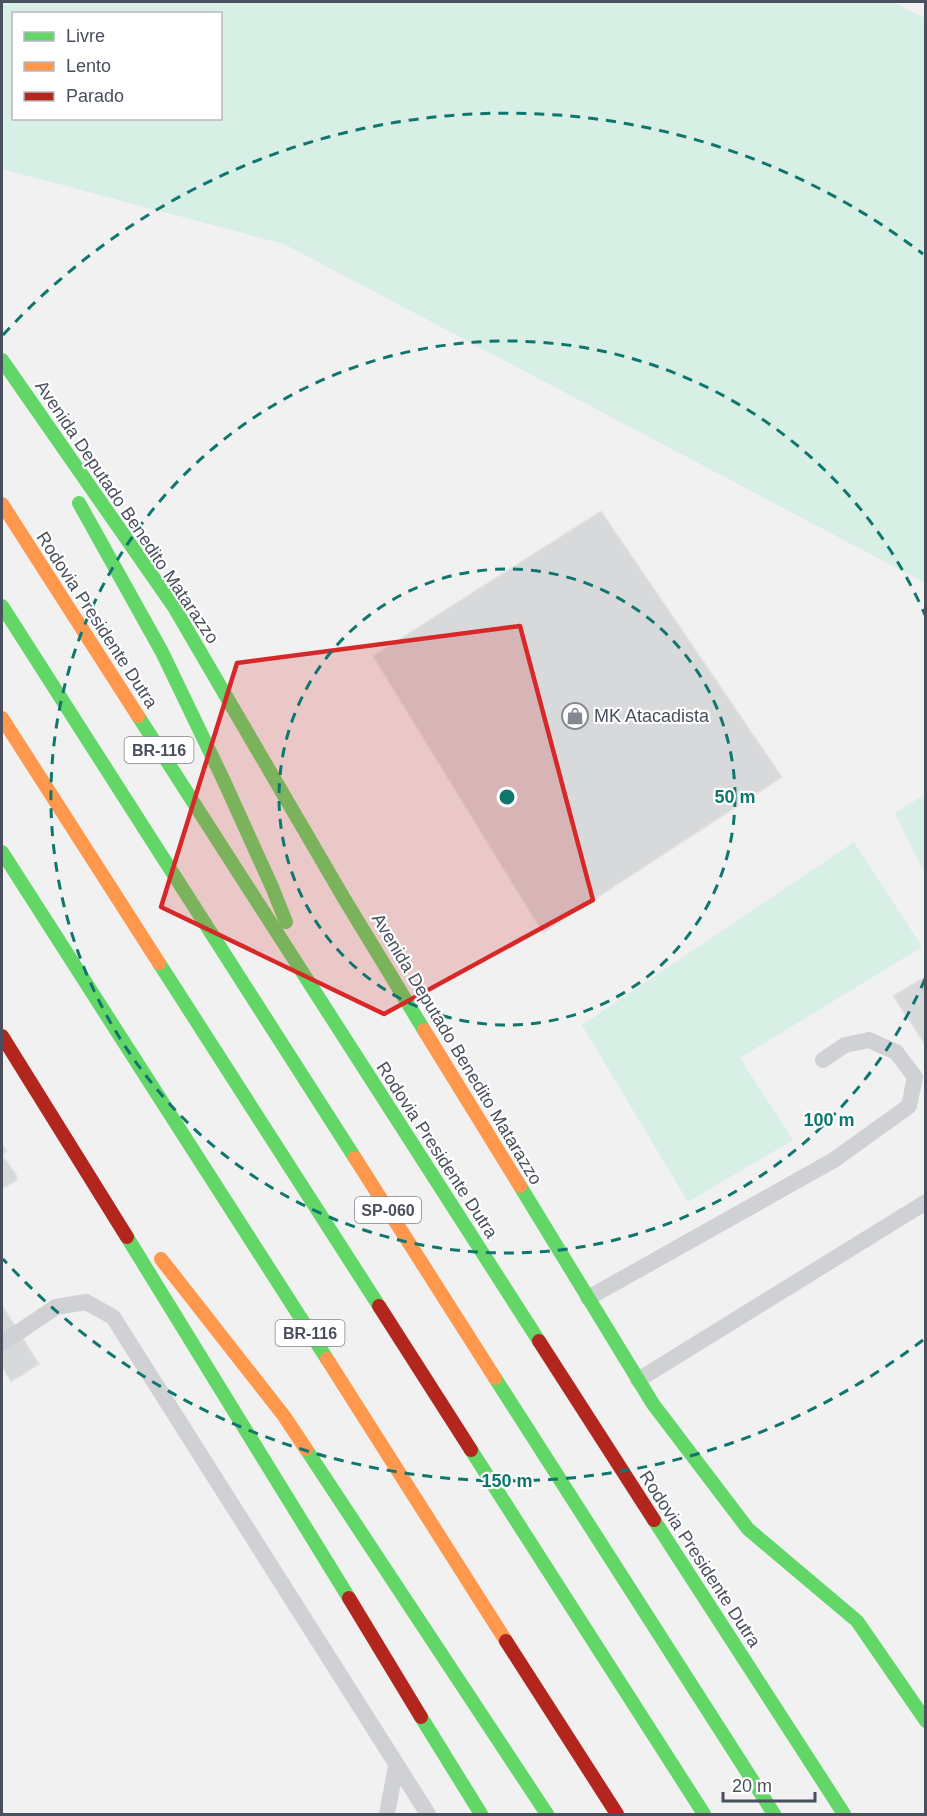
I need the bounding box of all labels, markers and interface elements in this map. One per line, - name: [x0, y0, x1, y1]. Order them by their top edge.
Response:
- legend: [12, 12, 222, 120]
- text: Livre: [66, 26, 105, 46]
- text: Lento: [66, 56, 111, 76]
- text: Parado: [66, 86, 124, 106]
- street label: Avenida Deputado Benedito Matarazzo: [31, 377, 223, 647]
- street label: Rodovia Presidente Dutra: [32, 528, 162, 713]
- shop icon: MK Atacadista: [560, 701, 590, 731]
- place label: MK Atacadista: [594, 706, 710, 726]
- road number: BR-116: [124, 737, 194, 763]
- centre of rings: [497, 787, 517, 807]
- text: 50 m: [714, 787, 756, 807]
- street label: Avenida Deputado Benedito Matarazzo: [368, 910, 546, 1188]
- street label: Rodovia Presidente Dutra: [372, 1058, 502, 1243]
- text: 100 m: [803, 1110, 855, 1130]
- road number: SP-060: [355, 1197, 421, 1223]
- road number: BR-116: [276, 1320, 344, 1346]
- street label: Rodovia Presidente Dutra: [635, 1467, 765, 1652]
- text: 150 m: [481, 1471, 533, 1491]
- scale bar: [723, 1765, 814, 1803]
- text: 20 m: [732, 1776, 772, 1796]

